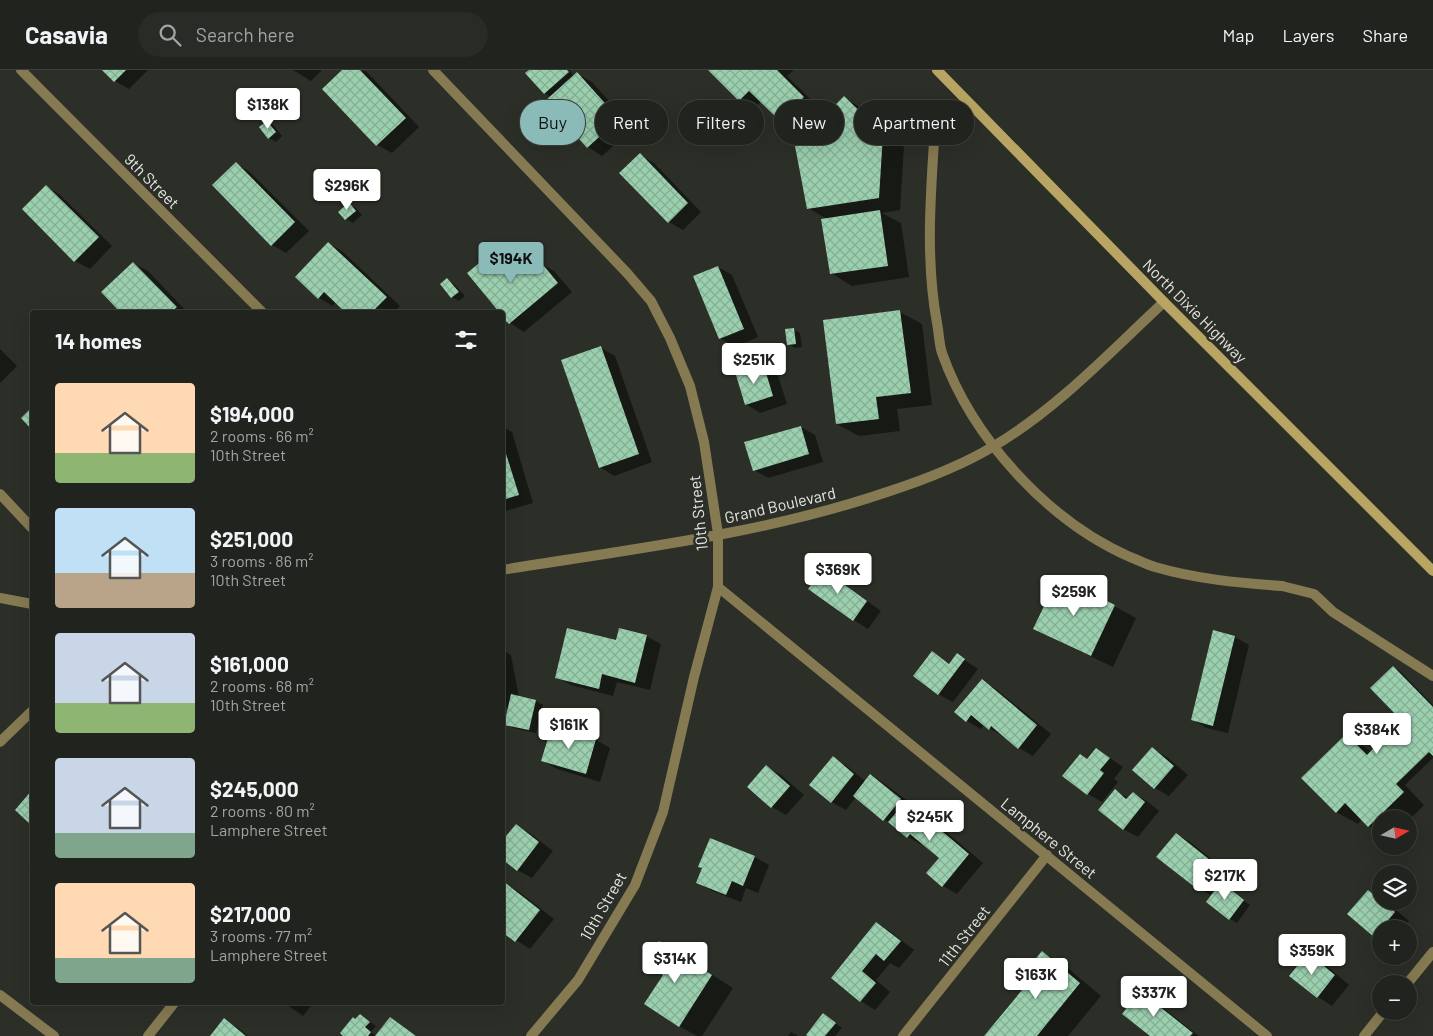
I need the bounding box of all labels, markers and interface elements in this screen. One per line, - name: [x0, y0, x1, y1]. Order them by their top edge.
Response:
- search box: [138, 12, 488, 57]
- text: Casavia: [25, 20, 108, 49]
- icon: search: [156, 21, 184, 49]
- text: Search here: [196, 23, 295, 46]
- text: Map: [1222, 24, 1254, 46]
- text: Layers: [1282, 24, 1335, 46]
- text: Share: [1363, 24, 1408, 46]
- pin: $138K: [233, 88, 303, 130]
- text: $138K: [247, 94, 289, 113]
- chip: Buy: [520, 100, 585, 145]
- chip: Rent: [595, 100, 668, 145]
- chip: Filters: [678, 100, 764, 145]
- chip: New: [774, 100, 844, 145]
- chip: Apartment: [854, 100, 974, 145]
- street label: 9th Street: [121, 149, 184, 212]
- pin: $296K: [312, 168, 382, 211]
- text: $296K: [324, 175, 370, 194]
- pin: $194K: [476, 242, 546, 284]
- text: $194K: [489, 248, 533, 267]
- street label: North Dixie Highway: [1139, 255, 1252, 367]
- icon: filters: [452, 326, 480, 354]
- text: 14 homes: [55, 328, 142, 353]
- pin: $251K: [719, 342, 789, 385]
- text: $251K: [733, 349, 775, 368]
- text: $194,000: [210, 401, 294, 426]
- icon: home: [95, 403, 155, 463]
- text: 2 rooms · 66 m²: [210, 426, 314, 445]
- text: 10th Street: [210, 445, 286, 464]
- street label: 10th Street: [684, 474, 711, 552]
- street label: Grand Boulevard: [722, 482, 837, 527]
- text: $251,000: [210, 526, 293, 551]
- icon: home: [95, 528, 155, 588]
- text: 3 rooms · 86 m²: [210, 551, 314, 570]
- pin: $369K: [803, 552, 873, 595]
- text: $369K: [816, 559, 860, 578]
- text: 10th Street: [210, 570, 286, 589]
- pin: $259K: [1039, 574, 1109, 617]
- text: $259K: [1051, 581, 1097, 600]
- text: $161,000: [210, 651, 289, 676]
- icon: home: [95, 653, 155, 713]
- text: 2 rooms · 68 m²: [210, 676, 314, 695]
- text: 10th Street: [210, 695, 286, 714]
- pin: $161K: [534, 708, 604, 750]
- pin: $384K: [1342, 712, 1412, 755]
- text: $161K: [550, 714, 588, 733]
- text: $384K: [1354, 719, 1400, 738]
- text: $245,000: [210, 776, 299, 801]
- icon: home: [95, 778, 155, 838]
- street label: Lamphere Street: [998, 793, 1101, 882]
- pin: $245K: [895, 800, 965, 842]
- text: 2 rooms · 80 m²: [210, 801, 315, 820]
- text: $245K: [907, 806, 953, 825]
- north arrow: [1372, 810, 1418, 855]
- map controls: [1372, 810, 1417, 1020]
- text: Lamphere Street: [210, 820, 328, 839]
- pin: $217K: [1190, 858, 1260, 901]
- text: $217K: [1204, 865, 1246, 884]
- button: layers: [1372, 865, 1417, 910]
- street label: 10th Street: [575, 868, 630, 943]
- text: $217,000: [210, 901, 291, 926]
- street label: 11th Street: [934, 901, 993, 970]
- icon: home: [95, 903, 155, 963]
- button: +: [1372, 920, 1417, 965]
- text: 3 rooms · 77 m²: [210, 926, 312, 945]
- pin: $359K: [1277, 934, 1347, 976]
- text: $359K: [1290, 940, 1334, 959]
- pin: $314K: [640, 942, 710, 984]
- text: Lamphere Street: [210, 945, 328, 964]
- text: $314K: [653, 948, 697, 967]
- pin: $163K: [1001, 958, 1071, 1000]
- text: $163K: [1015, 964, 1057, 983]
- button: −: [1372, 975, 1417, 1020]
- pin: $337K: [1119, 976, 1189, 1018]
- text: $337K: [1132, 982, 1176, 1001]

